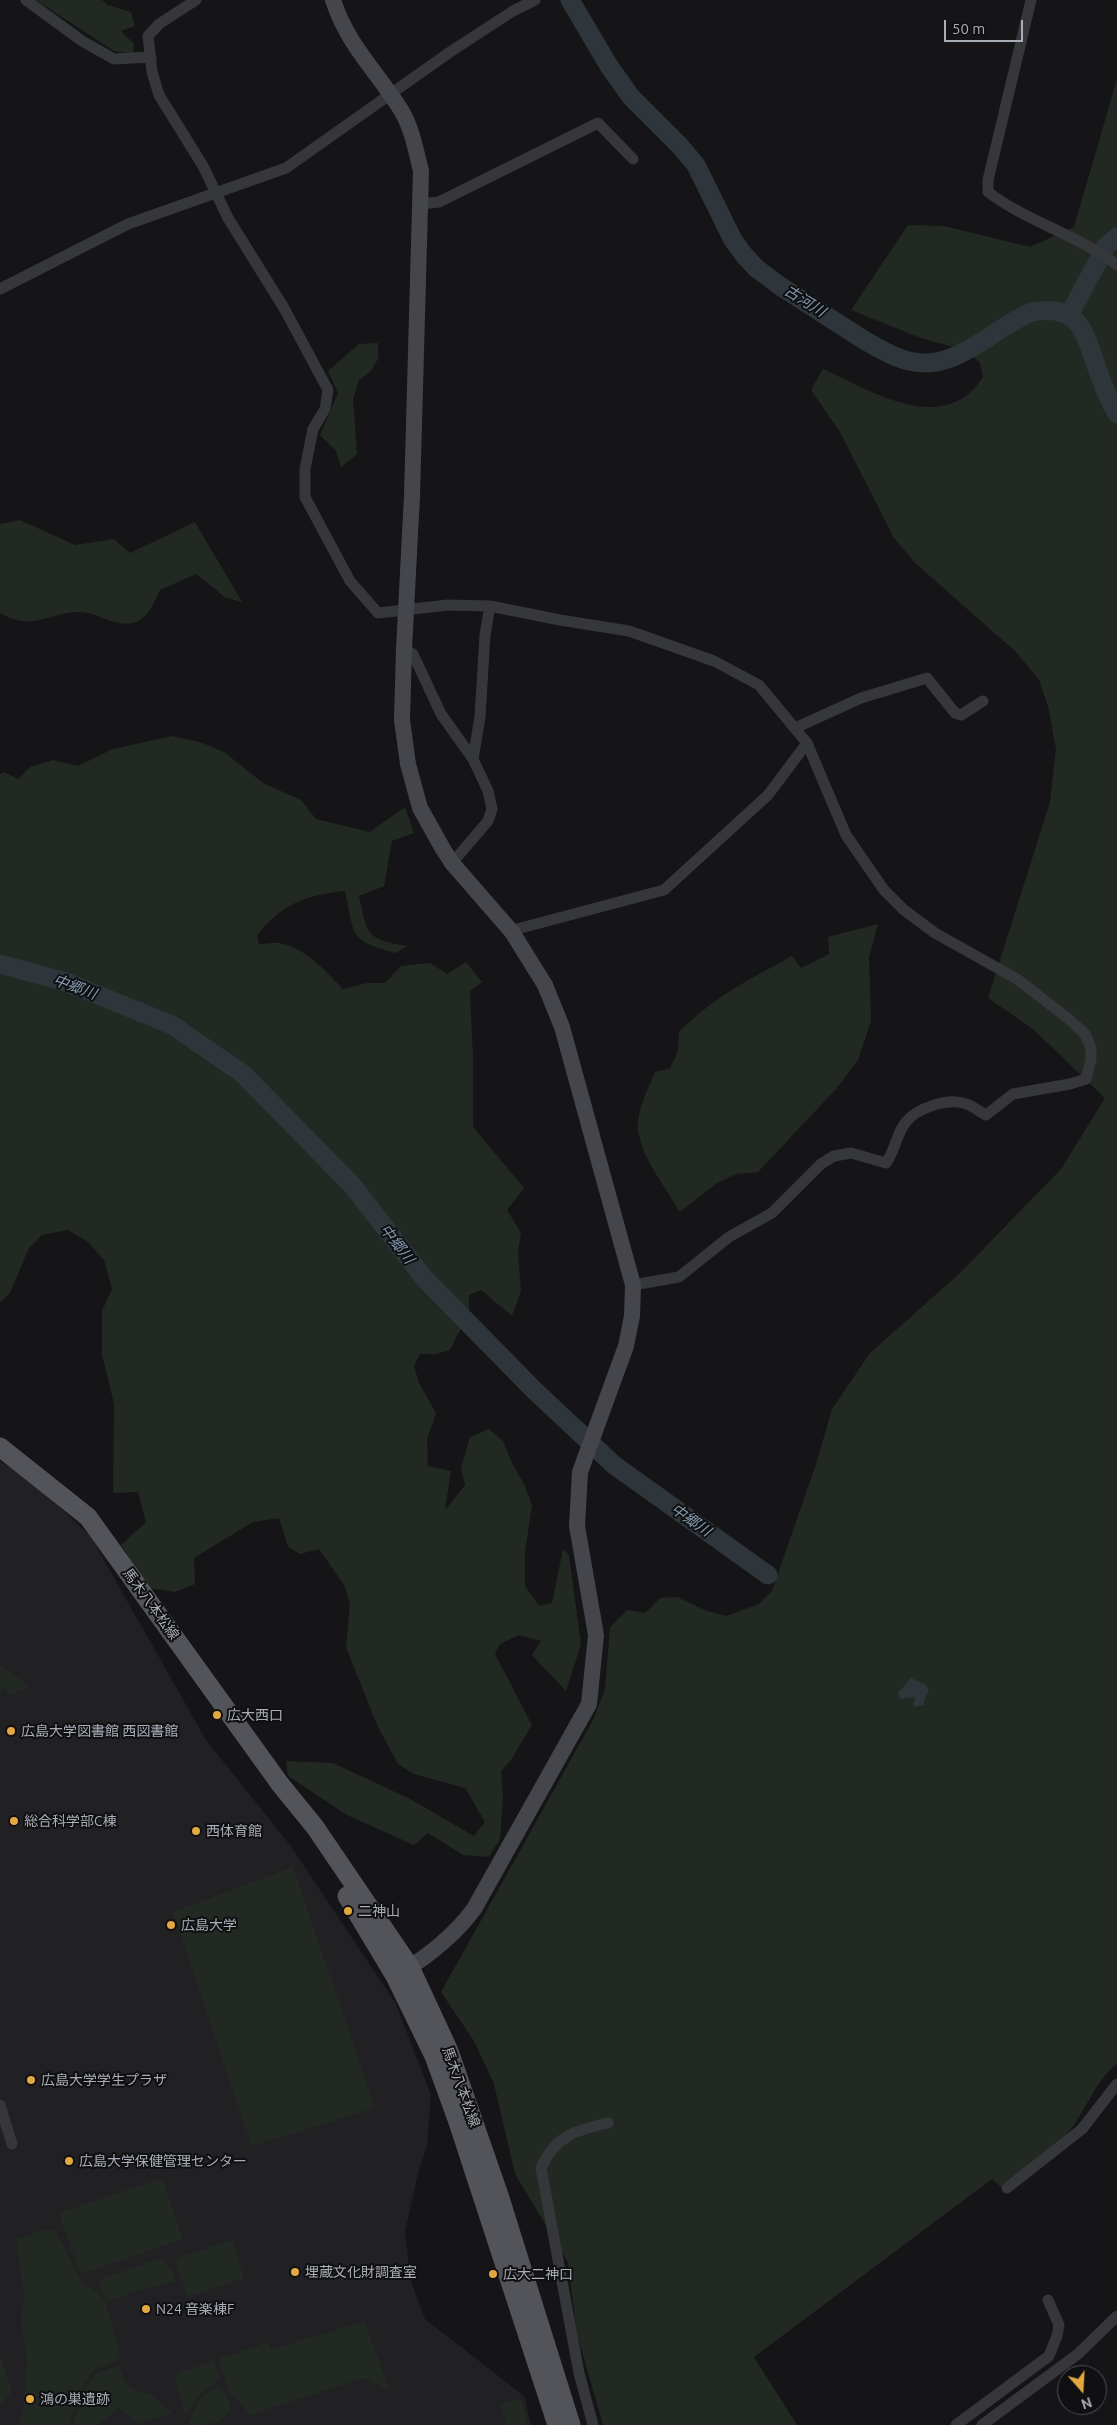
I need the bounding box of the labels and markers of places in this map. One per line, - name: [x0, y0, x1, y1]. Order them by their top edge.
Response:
- place label: 広大西口: [227, 1707, 283, 1723]
- marker: 広大西口: [211, 1709, 223, 1721]
- place label: 広島大学図書館 西図書館: [21, 1723, 178, 1739]
- marker: 広島大学図書館 西図書館: [5, 1725, 17, 1737]
- place label: 総合科学部C棟: [24, 1813, 117, 1829]
- marker: 総合科学部C棟: [8, 1815, 20, 1827]
- place label: 西体育館: [206, 1823, 262, 1839]
- marker: 西体育館: [190, 1825, 202, 1837]
- place label: 二神山: [358, 1903, 400, 1919]
- marker: 二神山: [342, 1905, 354, 1917]
- place label: 広島大学: [181, 1917, 237, 1933]
- marker: 広島大学: [165, 1919, 177, 1931]
- place label: 広島大学学生プラザ: [41, 2072, 167, 2088]
- marker: 広島大学学生プラザ: [25, 2074, 37, 2086]
- place label: 広島大学保健管理センター: [79, 2153, 247, 2169]
- marker: 広島大学保健管理センター: [63, 2155, 75, 2167]
- place label: 埋蔵文化財調査室: [305, 2264, 417, 2280]
- marker: 埋蔵文化財調査室: [289, 2266, 301, 2278]
- place label: 広大二神口: [503, 2266, 573, 2282]
- marker: 広大二神口: [487, 2268, 499, 2280]
- place label: N24 音楽棟F: [156, 2301, 234, 2317]
- marker: N24 音楽棟F: [140, 2303, 152, 2315]
- place label: 鴻の巣遺跡: [40, 2391, 110, 2407]
- marker: 鴻の巣遺跡: [24, 2393, 36, 2405]

